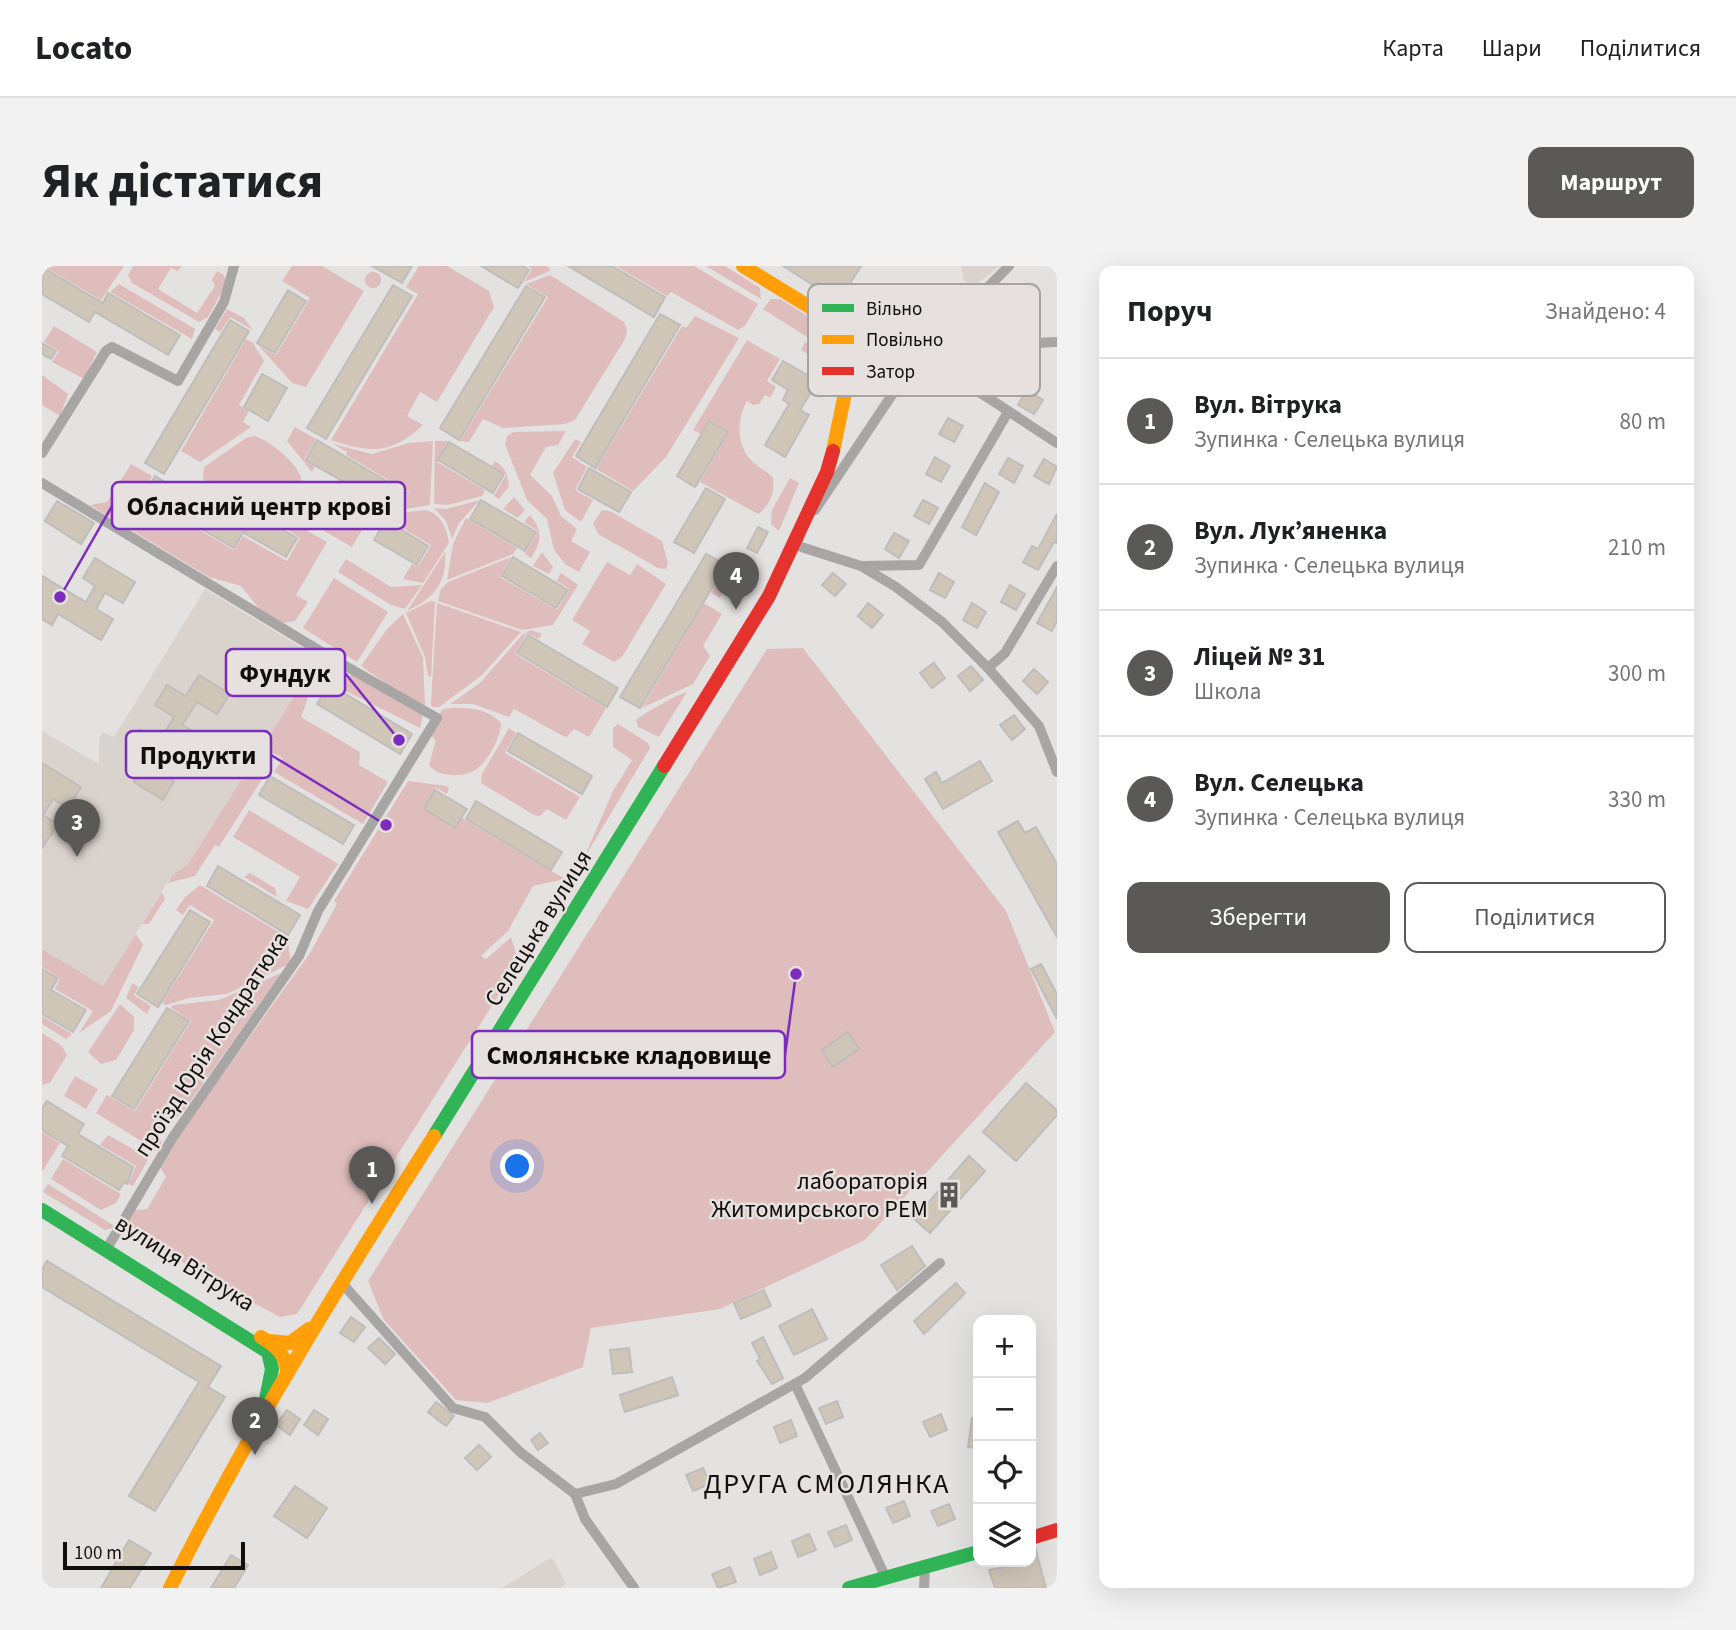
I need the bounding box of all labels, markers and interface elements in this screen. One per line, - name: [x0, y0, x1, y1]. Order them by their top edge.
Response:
- text: Locato: [35, 25, 132, 72]
- text: Карта: [1382, 31, 1444, 66]
- text: Шари: [1482, 31, 1542, 66]
- text: Поділитися: [1580, 31, 1701, 66]
- text: Як дістатися: [42, 147, 323, 217]
- button: Маршрут: [1528, 147, 1694, 218]
- legend: [808, 284, 1040, 396]
- text: Поруч: [1127, 290, 1213, 333]
- text: Знайдено: 4: [1545, 295, 1666, 328]
- text: Вільно: [866, 296, 922, 323]
- text: Повільно: [866, 327, 943, 354]
- text: Затор: [866, 359, 915, 386]
- text: Вул. Вітрука: [1194, 386, 1342, 423]
- text: 1: [1144, 405, 1156, 438]
- text: 80 m: [1619, 405, 1666, 438]
- text: Зупинка · Селецька вулиця: [1194, 423, 1465, 456]
- callout: Обласний центр крові: [112, 482, 405, 529]
- text: Обласний центр крові: [127, 488, 391, 525]
- text: Вул. Лук’яненка: [1194, 512, 1387, 549]
- text: 2: [1144, 531, 1156, 564]
- text: 210 m: [1608, 531, 1666, 564]
- text: Зупинка · Селецька вулиця: [1194, 549, 1465, 582]
- pin: 4: [713, 552, 759, 610]
- text: Ліцей № 31: [1194, 638, 1325, 675]
- callout: Фундук: [226, 649, 345, 696]
- text: Фундук: [239, 655, 331, 692]
- text: 3: [1144, 657, 1156, 690]
- text: 300 m: [1608, 657, 1666, 690]
- text: Школа: [1194, 675, 1261, 708]
- callout: Продукти: [126, 731, 271, 778]
- text: Продукти: [140, 737, 256, 774]
- text: Вул. Селецька: [1194, 764, 1364, 801]
- text: 4: [1144, 783, 1156, 816]
- text: 330 m: [1608, 783, 1666, 816]
- pin: 3: [54, 799, 100, 857]
- text: Зупинка · Селецька вулиця: [1194, 801, 1465, 834]
- street label: Селецька вулиця: [476, 843, 601, 1014]
- button: Зберегти: [1127, 882, 1390, 953]
- button: Поділитися: [1404, 882, 1666, 953]
- street label: проїзд Юрія Кондратюка: [125, 925, 298, 1164]
- callout: Смолянське кладовище: [472, 1031, 785, 1078]
- text: Смолянське кладовище: [486, 1037, 772, 1074]
- pin: 1: [349, 1146, 395, 1204]
- your location: [500, 1149, 534, 1183]
- place label: лабораторія Житомирського РЕМ: [711, 1164, 928, 1227]
- building icon: лабораторія Житомирського РЕМ: [934, 1180, 964, 1210]
- street label: вулиця Вітрука: [108, 1206, 262, 1320]
- map controls: [973, 1315, 1036, 1567]
- button: +: [973, 1315, 1036, 1378]
- button: −: [973, 1378, 1036, 1441]
- pin: 2: [232, 1397, 278, 1455]
- button: locate: [973, 1441, 1036, 1504]
- district label: ДРУГА СМОЛЯНКА: [704, 1464, 950, 1504]
- button: layers: [973, 1504, 1036, 1567]
- scale bar: [63, 1539, 245, 1571]
- text: 100 m: [74, 1540, 122, 1567]

